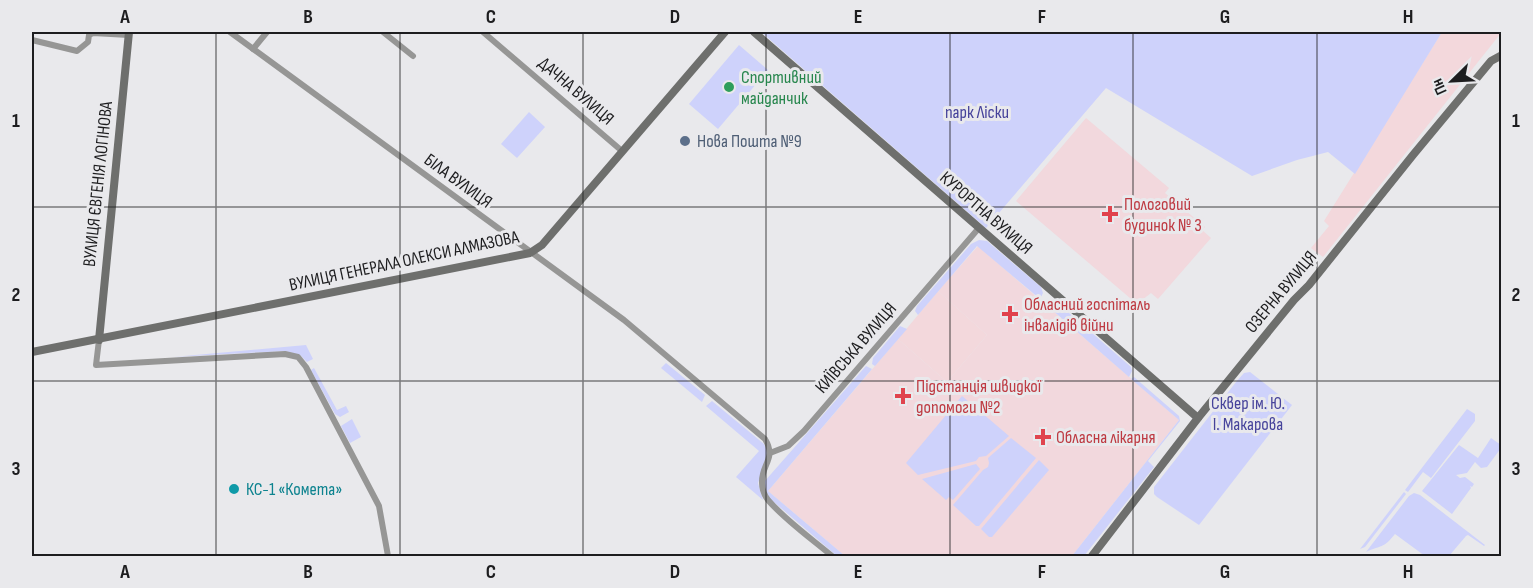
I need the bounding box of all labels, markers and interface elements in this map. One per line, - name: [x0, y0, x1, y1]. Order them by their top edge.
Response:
- text: A: [119, 5, 130, 29]
- text: B: [303, 5, 313, 29]
- text: C: [486, 5, 496, 29]
- text: D: [670, 5, 680, 29]
- text: E: [854, 5, 862, 29]
- text: F: [1038, 5, 1046, 29]
- text: G: [1220, 5, 1230, 29]
- text: H: [1403, 5, 1413, 29]
- north arrow: [1422, 51, 1482, 111]
- street label: ДАЧНА ВУЛИЦЯ: [534, 53, 618, 129]
- place label: Спортивний майданчик: [741, 67, 821, 109]
- text: Пн: [1428, 76, 1451, 97]
- marker: Спортивний майданчик: [722, 80, 736, 94]
- street label: ВУЛИЦЯ ЄВГЕНІЯ ЛОГІНОВА: [79, 100, 117, 268]
- park label: парк Ліски: [945, 102, 1009, 123]
- text: 1: [12, 109, 20, 133]
- text: 1: [1512, 109, 1520, 133]
- place label: Нова Пошта №9: [697, 131, 802, 152]
- marker: Нова Пошта №9: [678, 134, 692, 148]
- street label: БІЛА ВУЛИЦЯ: [420, 149, 496, 213]
- street label: КУРОРТНА ВУЛИЦЯ: [936, 167, 1036, 259]
- place label: Пологовий будинок № 3: [1124, 194, 1202, 236]
- marker: Пологовий будинок № 3: [1101, 205, 1119, 223]
- street label: ВУЛИЦЯ ГЕНЕРАЛА ОЛЕКСИ АЛМАЗОВА: [287, 226, 521, 296]
- street label: ОЗЕРНА ВУЛИЦЯ: [1241, 247, 1321, 337]
- text: 2: [12, 283, 20, 307]
- text: 2: [1512, 283, 1520, 307]
- place label: Обласний госпіталь інвалідів війни: [1024, 294, 1150, 336]
- street label: КИЇВСЬКА ВУЛИЦЯ: [811, 298, 901, 398]
- marker: Обласний госпіталь інвалідів війни: [1001, 305, 1019, 323]
- place label: Підстанція швидкої допомоги №2: [916, 376, 1042, 418]
- marker: Підстанція швидкої допомоги №2: [894, 387, 912, 405]
- park label: Сквер ім. Ю. І. Макарова: [1211, 393, 1285, 435]
- place label: Обласна лікарня: [1056, 427, 1156, 448]
- marker: Обласна лікарня: [1034, 428, 1052, 446]
- text: 3: [12, 457, 21, 481]
- text: 3: [1512, 457, 1521, 481]
- place label: КС-1 «Комета»: [246, 479, 342, 500]
- marker: КС-1 «Комета»: [227, 482, 241, 496]
- text: A: [119, 560, 130, 584]
- text: B: [303, 560, 313, 584]
- text: C: [486, 560, 496, 584]
- text: D: [670, 560, 680, 584]
- text: E: [854, 560, 862, 584]
- text: F: [1038, 560, 1046, 584]
- text: G: [1220, 560, 1230, 584]
- text: H: [1403, 560, 1413, 584]

